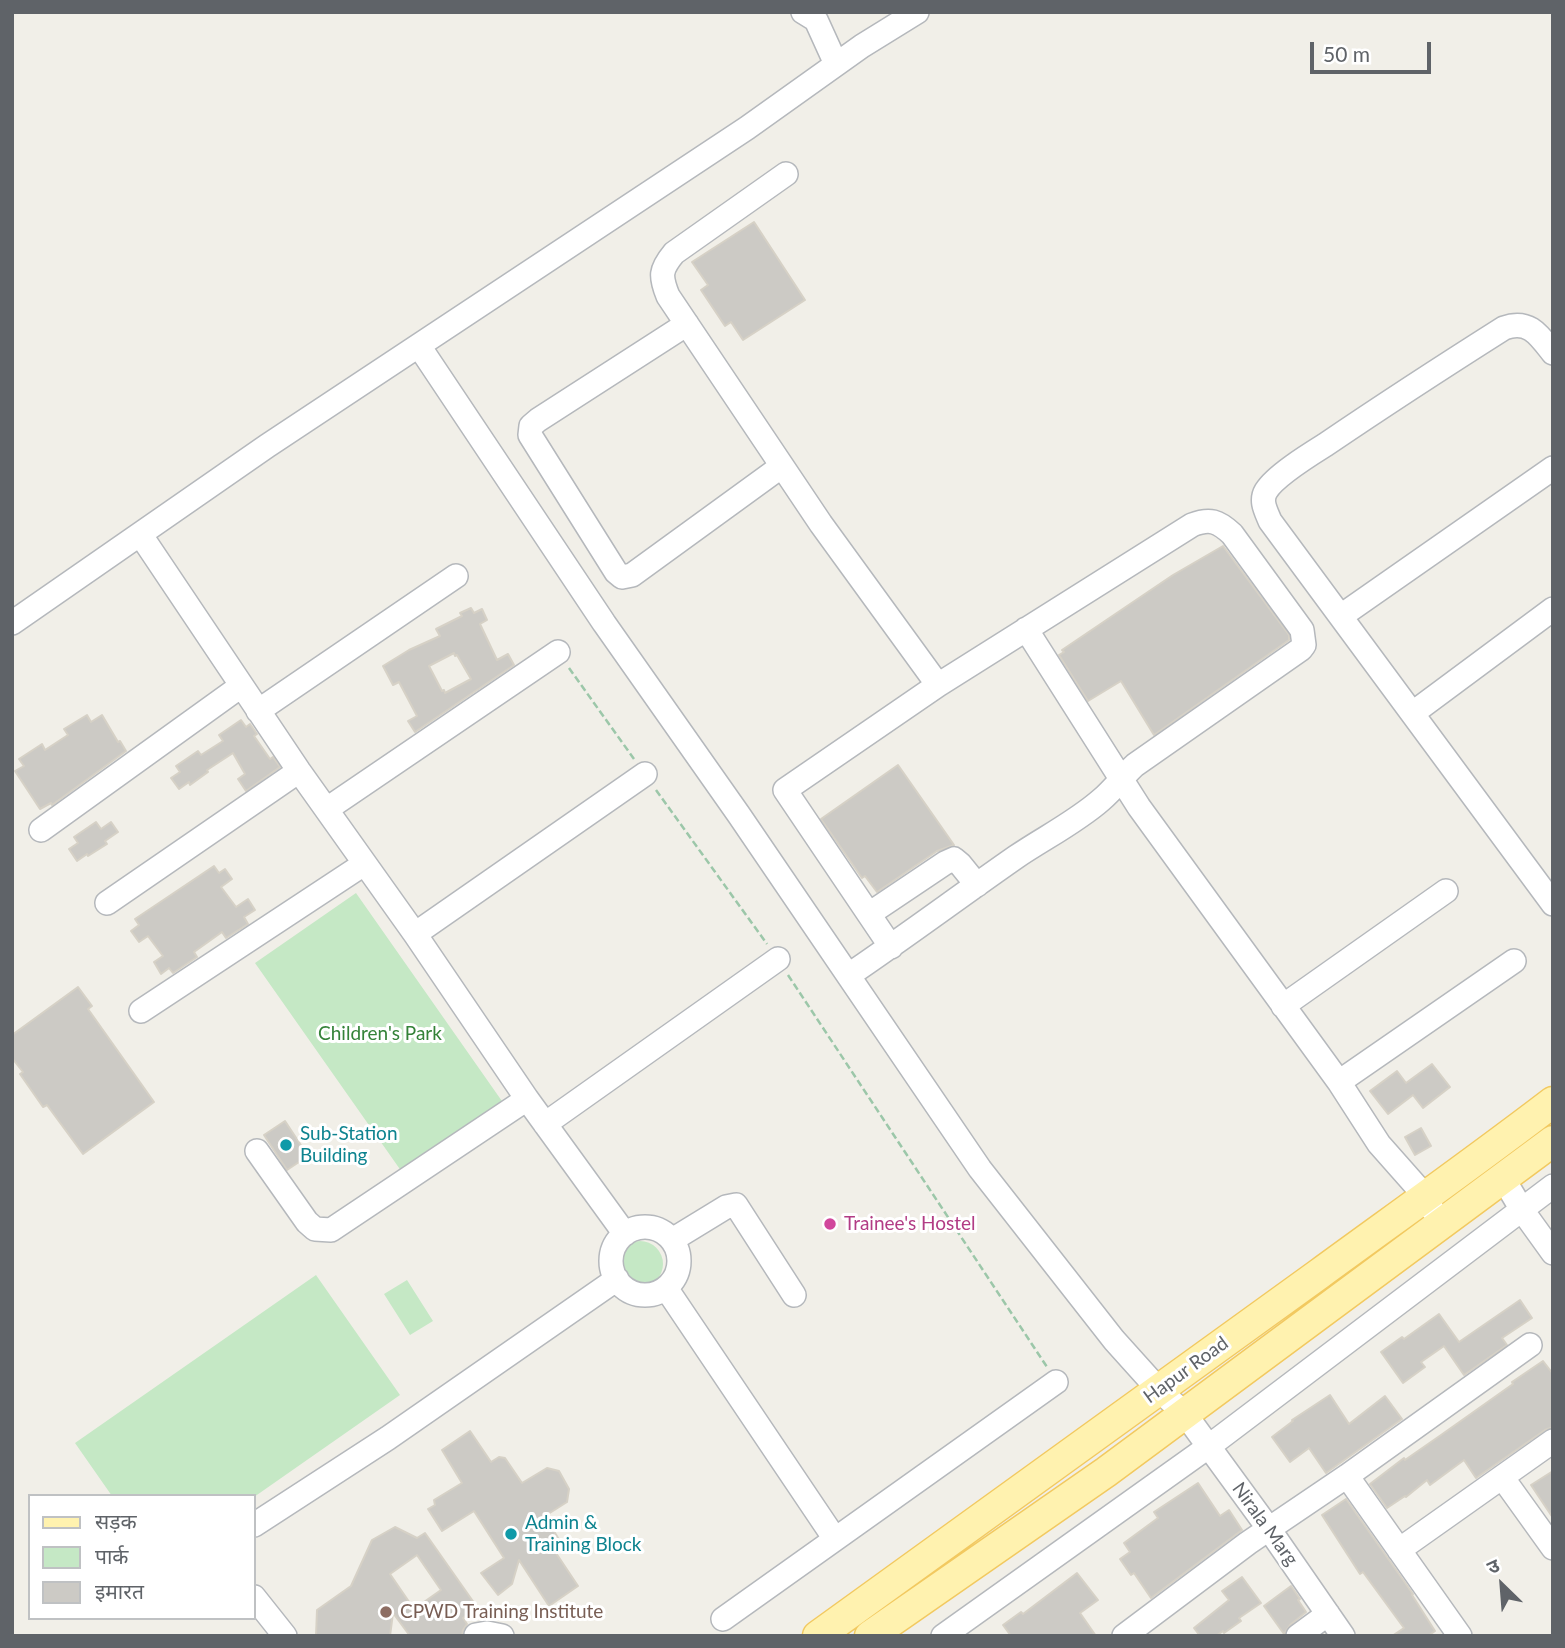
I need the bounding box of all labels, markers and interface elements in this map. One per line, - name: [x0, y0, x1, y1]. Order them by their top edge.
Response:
- scale bar: [1313, 28, 1434, 72]
- text: 50 m: [1323, 41, 1370, 66]
- park label: Children's Park: [318, 1023, 442, 1045]
- place label: Sub-Station Building: [300, 1123, 397, 1167]
- marker: Sub-Station Building: [278, 1137, 294, 1153]
- place label: Trainee's Hostel: [844, 1213, 976, 1235]
- marker: Trainee's Hostel: [822, 1216, 838, 1232]
- street label: Hapur Road: [1139, 1332, 1233, 1408]
- street label: Nirala Marg: [1227, 1478, 1303, 1570]
- legend: [28, 1494, 256, 1620]
- text: सड़क: [95, 1508, 137, 1533]
- place label: Admin & Training Block: [525, 1512, 641, 1556]
- marker: Admin & Training Block: [503, 1526, 519, 1542]
- text: पार्क: [95, 1543, 129, 1568]
- north arrow: [1467, 1550, 1537, 1620]
- text: उ: [1483, 1553, 1503, 1578]
- text: इमारत: [95, 1578, 144, 1603]
- place label: CPWD Training Institute: [400, 1601, 603, 1623]
- marker: CPWD Training Institute: [378, 1604, 394, 1620]

